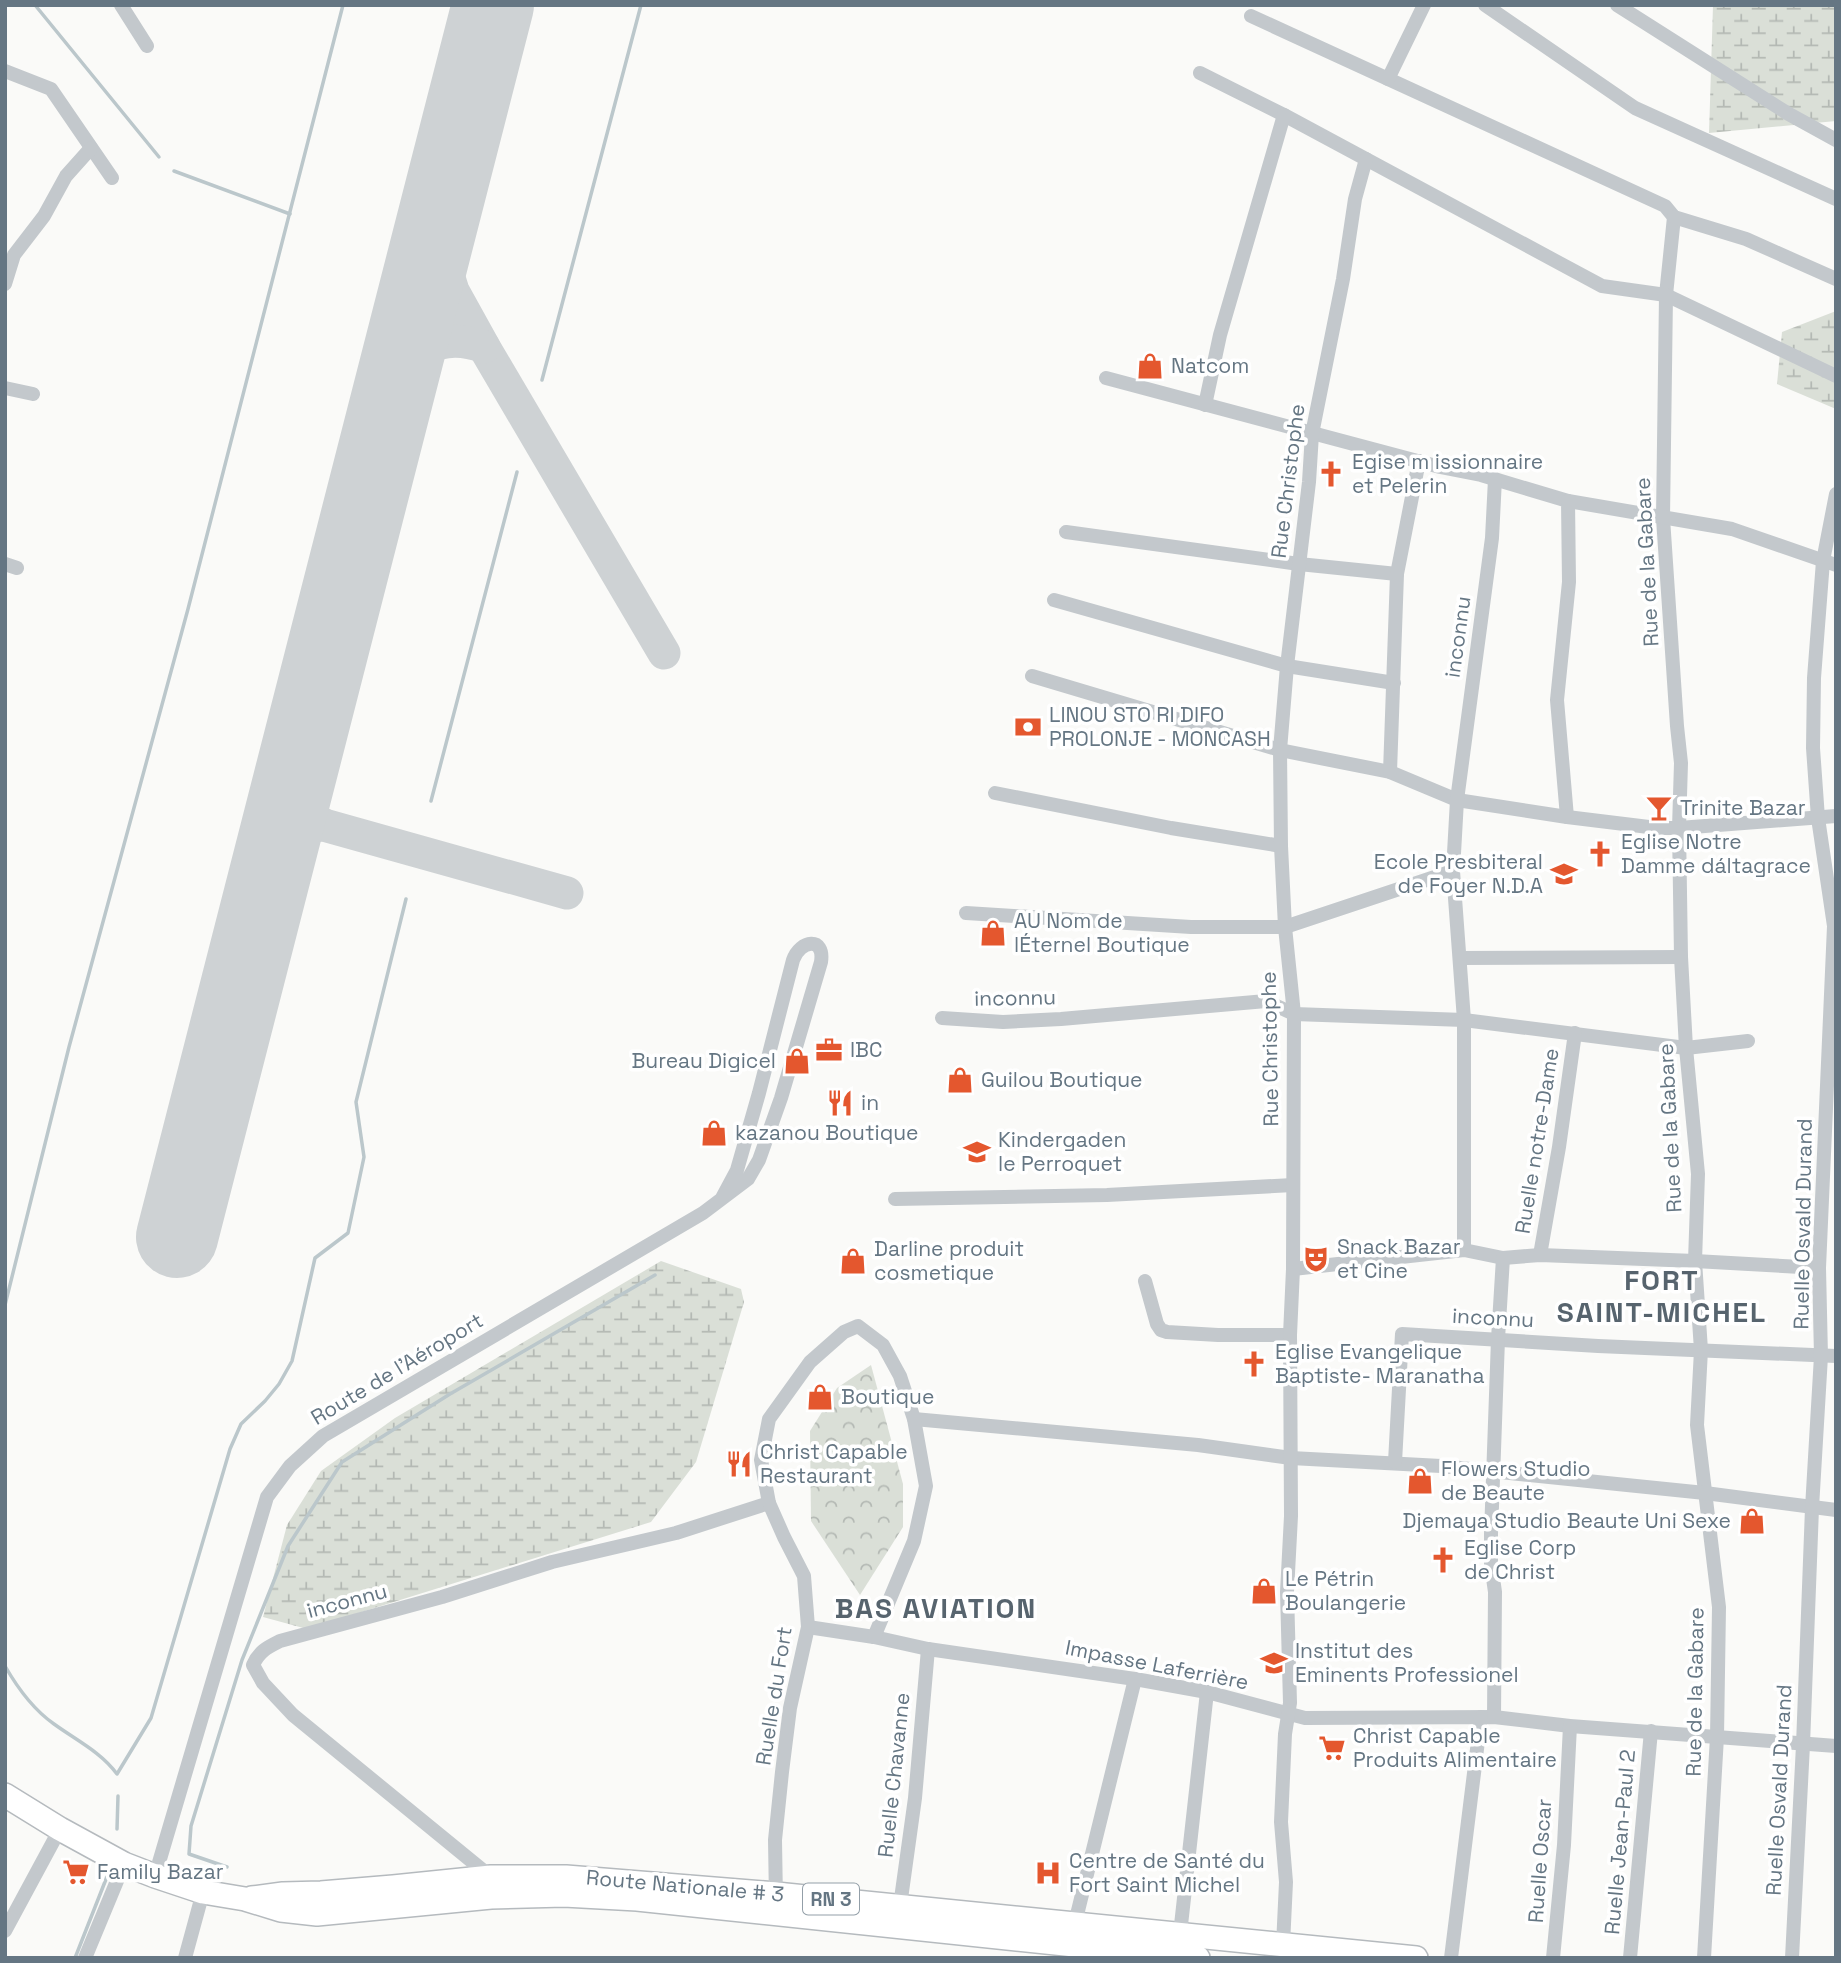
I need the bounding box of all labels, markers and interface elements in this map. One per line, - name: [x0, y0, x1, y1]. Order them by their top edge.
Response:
- shop icon: Natcom: [1135, 351, 1165, 381]
- place label: Natcom: [1171, 352, 1249, 379]
- street label: Rue Christophe: [1265, 402, 1310, 560]
- place label: Egise m issionnaire et Pelerin: [1352, 448, 1543, 499]
- church icon: Egise m issionnaire et Pelerin: [1316, 459, 1346, 489]
- street label: Rue de la Gabare: [1629, 477, 1664, 647]
- street label: inconnu: [1438, 594, 1477, 679]
- place label: LINOU STO RI DIFO PROLONJE - MONCASH: [1049, 701, 1271, 752]
- bank icon: LINOU STO RI DIFO PROLONJE - MONCASH: [1013, 712, 1043, 742]
- bar icon: Trinite Bazar: [1644, 793, 1674, 823]
- place label: Trinite Bazar: [1680, 794, 1806, 821]
- place label: Eglise Notre Damme dáltagrace: [1621, 828, 1811, 879]
- church icon: Eglise Notre Damme dáltagrace: [1585, 839, 1615, 869]
- place label: Ecole Presbiteral de Foyer N.D.A: [1374, 848, 1543, 899]
- school or university icon: Ecole Presbiteral de Foyer N.D.A: [1549, 859, 1579, 889]
- place label: AU Nom de lÉternel Boutique: [1014, 907, 1190, 958]
- shop icon: AU Nom de lÉternel Boutique: [978, 918, 1008, 948]
- street label: Rue Christophe: [1255, 971, 1284, 1127]
- street label: inconnu: [974, 983, 1056, 1012]
- office icon: IBC: [814, 1035, 844, 1065]
- place label: IBC: [850, 1036, 883, 1063]
- street label: Rue de la Gabare: [1652, 1043, 1687, 1213]
- shop icon: Bureau Digicel: [782, 1046, 812, 1076]
- street label: Ruelle notre-Dame: [1508, 1046, 1565, 1236]
- place label: Bureau Digicel: [631, 1047, 776, 1074]
- shop icon: Guilou Boutique: [945, 1065, 975, 1095]
- place label: Guilou Boutique: [981, 1066, 1143, 1093]
- restaurant icon: in: [825, 1088, 855, 1118]
- place label: in: [861, 1089, 879, 1116]
- shop icon: kazanou Boutique: [699, 1118, 729, 1148]
- street label: Ruelle Osvald Durand: [1787, 1118, 1818, 1330]
- place label: kazanou Boutique: [735, 1119, 919, 1146]
- place label: Kindergaden le Perroquet: [998, 1126, 1126, 1177]
- school or university icon: Kindergaden le Perroquet: [962, 1137, 992, 1167]
- place label: Snack Bazar et Cine: [1337, 1233, 1461, 1284]
- place label: Darline produit cosmetique: [874, 1235, 1024, 1286]
- theatre icon: Snack Bazar et Cine: [1301, 1244, 1331, 1274]
- shop icon: Darline produit cosmetique: [838, 1246, 868, 1276]
- district label: FORT SAINT-MICHEL: [1557, 1262, 1767, 1330]
- street label: inconnu: [1451, 1302, 1535, 1333]
- street label: Route de l'Aéroport: [306, 1306, 488, 1431]
- place label: Eglise Evangelique Baptiste- Maranatha: [1275, 1338, 1485, 1389]
- church icon: Eglise Evangelique Baptiste- Maranatha: [1239, 1349, 1269, 1379]
- shop icon: Boutique: [805, 1382, 835, 1412]
- place label: Boutique: [841, 1383, 934, 1410]
- place label: Christ Capable Restaurant: [760, 1438, 908, 1489]
- restaurant icon: Christ Capable Restaurant: [724, 1449, 754, 1479]
- place label: Flowers Studio de Beaute: [1441, 1455, 1591, 1506]
- shop icon: Flowers Studio de Beaute: [1405, 1466, 1435, 1496]
- shop icon: Djemaya Studio Beaute Uni Sexe: [1737, 1506, 1767, 1536]
- place label: Djemaya Studio Beaute Uni Sexe: [1403, 1507, 1731, 1534]
- place label: Eglise Corp de Christ: [1464, 1534, 1576, 1585]
- church icon: Eglise Corp de Christ: [1428, 1545, 1458, 1575]
- place label: Le Pétrin Boulangerie: [1285, 1565, 1406, 1616]
- shop icon: Le Pétrin Boulangerie: [1249, 1576, 1279, 1606]
- street label: inconnu: [304, 1577, 390, 1624]
- district label: BAS AVIATION: [835, 1590, 1037, 1626]
- street label: Rue de la Gabare: [1680, 1607, 1709, 1777]
- street label: Ruelle du Fort: [749, 1625, 798, 1767]
- street label: Impasse Laferrière: [1063, 1633, 1251, 1696]
- place label: Institut des Eminents Professionel: [1295, 1637, 1519, 1688]
- school or university icon: Institut des Eminents Professionel: [1259, 1648, 1289, 1678]
- street label: Ruelle Osvald Durand: [1759, 1684, 1798, 1896]
- street label: Ruelle Chavanne: [871, 1691, 916, 1859]
- place label: Christ Capable Produits Alimentaire: [1353, 1722, 1557, 1773]
- supermarket icon: Christ Capable Produits Alimentaire: [1317, 1733, 1347, 1763]
- street label: Ruelle Jean-Paul 2: [1598, 1748, 1641, 1936]
- street label: Ruelle Oscar: [1522, 1798, 1557, 1924]
- place label: Centre de Santé du Fort Saint Michel: [1069, 1847, 1265, 1898]
- supermarket icon: Family Bazar: [61, 1857, 91, 1887]
- place label: Family Bazar: [97, 1858, 224, 1885]
- hospital icon: Centre de Santé du Fort Saint Michel: [1033, 1858, 1063, 1888]
- street label: Route Nationale # 3: [585, 1863, 785, 1908]
- road number: RN 3: [803, 1884, 859, 1914]

